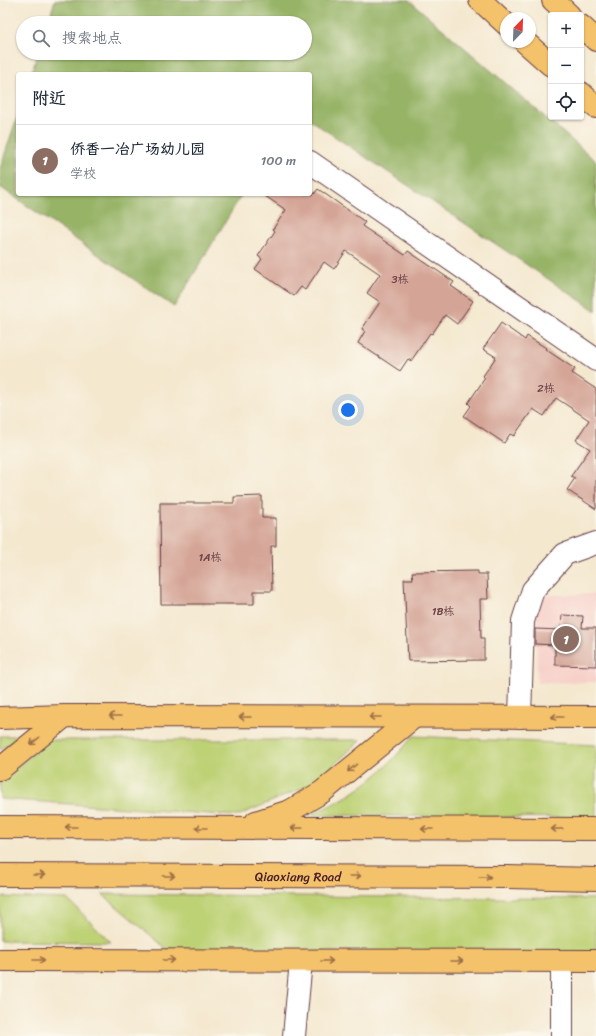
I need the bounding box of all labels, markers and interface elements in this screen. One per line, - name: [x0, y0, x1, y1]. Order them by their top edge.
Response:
- north arrow: [500, 12, 536, 48]
- map controls: [548, 12, 584, 120]
- button: +: [548, 12, 584, 48]
- search box: [16, 16, 312, 60]
- text: 搜索地点: [62, 25, 122, 51]
- icon: search: [30, 27, 52, 49]
- button: −: [548, 48, 584, 84]
- text: 附近: [32, 83, 66, 113]
- button: locate: [548, 84, 584, 120]
- text: 侨香一冶广场幼儿园: [70, 136, 205, 162]
- text: 1: [42, 149, 48, 172]
- text: 100 m: [261, 149, 296, 172]
- text: 学校: [70, 162, 96, 185]
- house number: 3栋: [391, 270, 409, 289]
- house number: 2栋: [537, 379, 555, 398]
- your location: [338, 400, 358, 420]
- house number: 1A栋: [199, 548, 221, 567]
- house number: 1B栋: [432, 602, 454, 621]
- pin: 1: [553, 624, 579, 654]
- one-way arrow: [109, 712, 122, 720]
- one-way arrow: [239, 713, 252, 721]
- one-way arrow: [369, 713, 382, 721]
- one-way arrow: [551, 713, 564, 721]
- one-way arrow: [30, 736, 41, 745]
- one-way arrow: [346, 764, 357, 773]
- one-way arrow: [65, 823, 78, 831]
- one-way arrow: [195, 824, 208, 832]
- one-way arrow: [291, 824, 304, 832]
- one-way arrow: [421, 825, 434, 833]
- one-way arrow: [551, 825, 564, 833]
- street label: Qiaoxiang Road: [255, 865, 342, 888]
- one-way arrow: [32, 871, 45, 879]
- one-way arrow: [162, 872, 175, 880]
- one-way arrow: [348, 872, 361, 880]
- one-way arrow: [478, 873, 491, 881]
- one-way arrow: [32, 956, 45, 964]
- one-way arrow: [162, 956, 175, 964]
- one-way arrow: [320, 957, 333, 965]
- one-way arrow: [450, 957, 463, 965]

